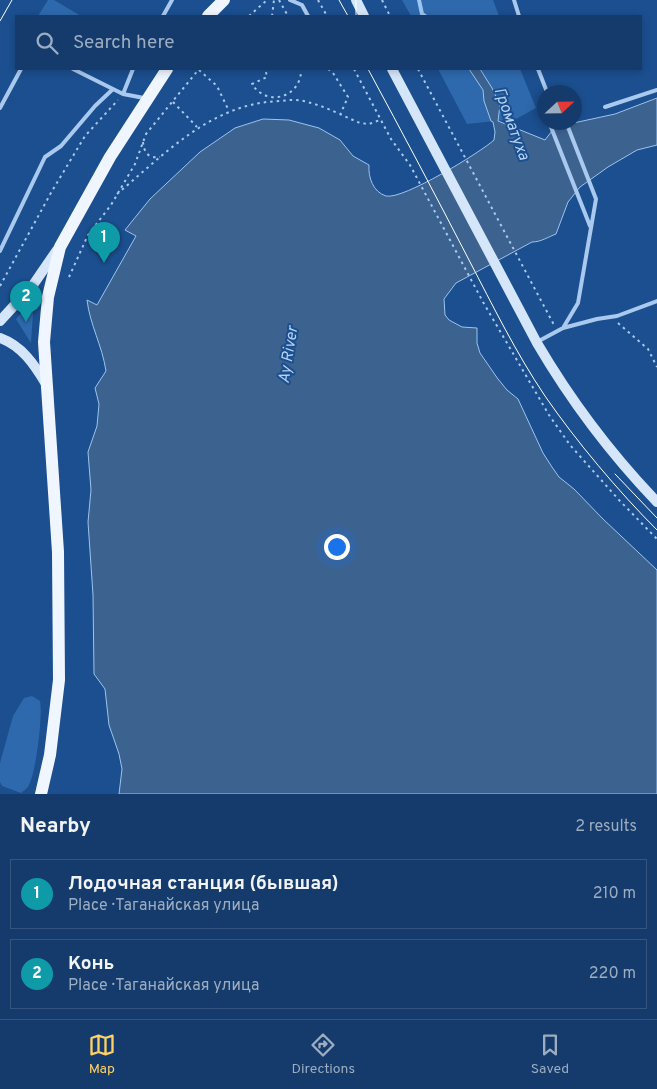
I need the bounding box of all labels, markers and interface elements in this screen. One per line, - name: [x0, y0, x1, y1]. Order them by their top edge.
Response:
- search box: [15, 15, 642, 70]
- icon: search: [33, 29, 61, 57]
- text: Search here: [73, 31, 175, 55]
- water label: Громатуха: [489, 85, 534, 164]
- north arrow: [537, 85, 582, 130]
- pin: 1: [88, 222, 120, 263]
- pin: 2: [10, 281, 42, 322]
- water label: Ay River: [275, 323, 304, 385]
- your location: [324, 534, 350, 560]
- text: Nearby: [20, 813, 91, 840]
- text: 2 results: [575, 817, 637, 837]
- text: Лодочная станция (бывшая): [68, 872, 339, 896]
- text: 1: [34, 884, 40, 904]
- text: 210 m: [593, 884, 636, 904]
- text: Place · Таганайская улица: [68, 896, 259, 916]
- text: Конь: [68, 952, 114, 976]
- text: 2: [32, 964, 42, 984]
- text: 220 m: [589, 964, 636, 984]
- text: Place · Таганайская улица: [68, 976, 259, 996]
- tab: Map: [88, 1031, 116, 1078]
- tab: Directions: [291, 1031, 355, 1078]
- tab: Saved: [531, 1031, 569, 1078]

